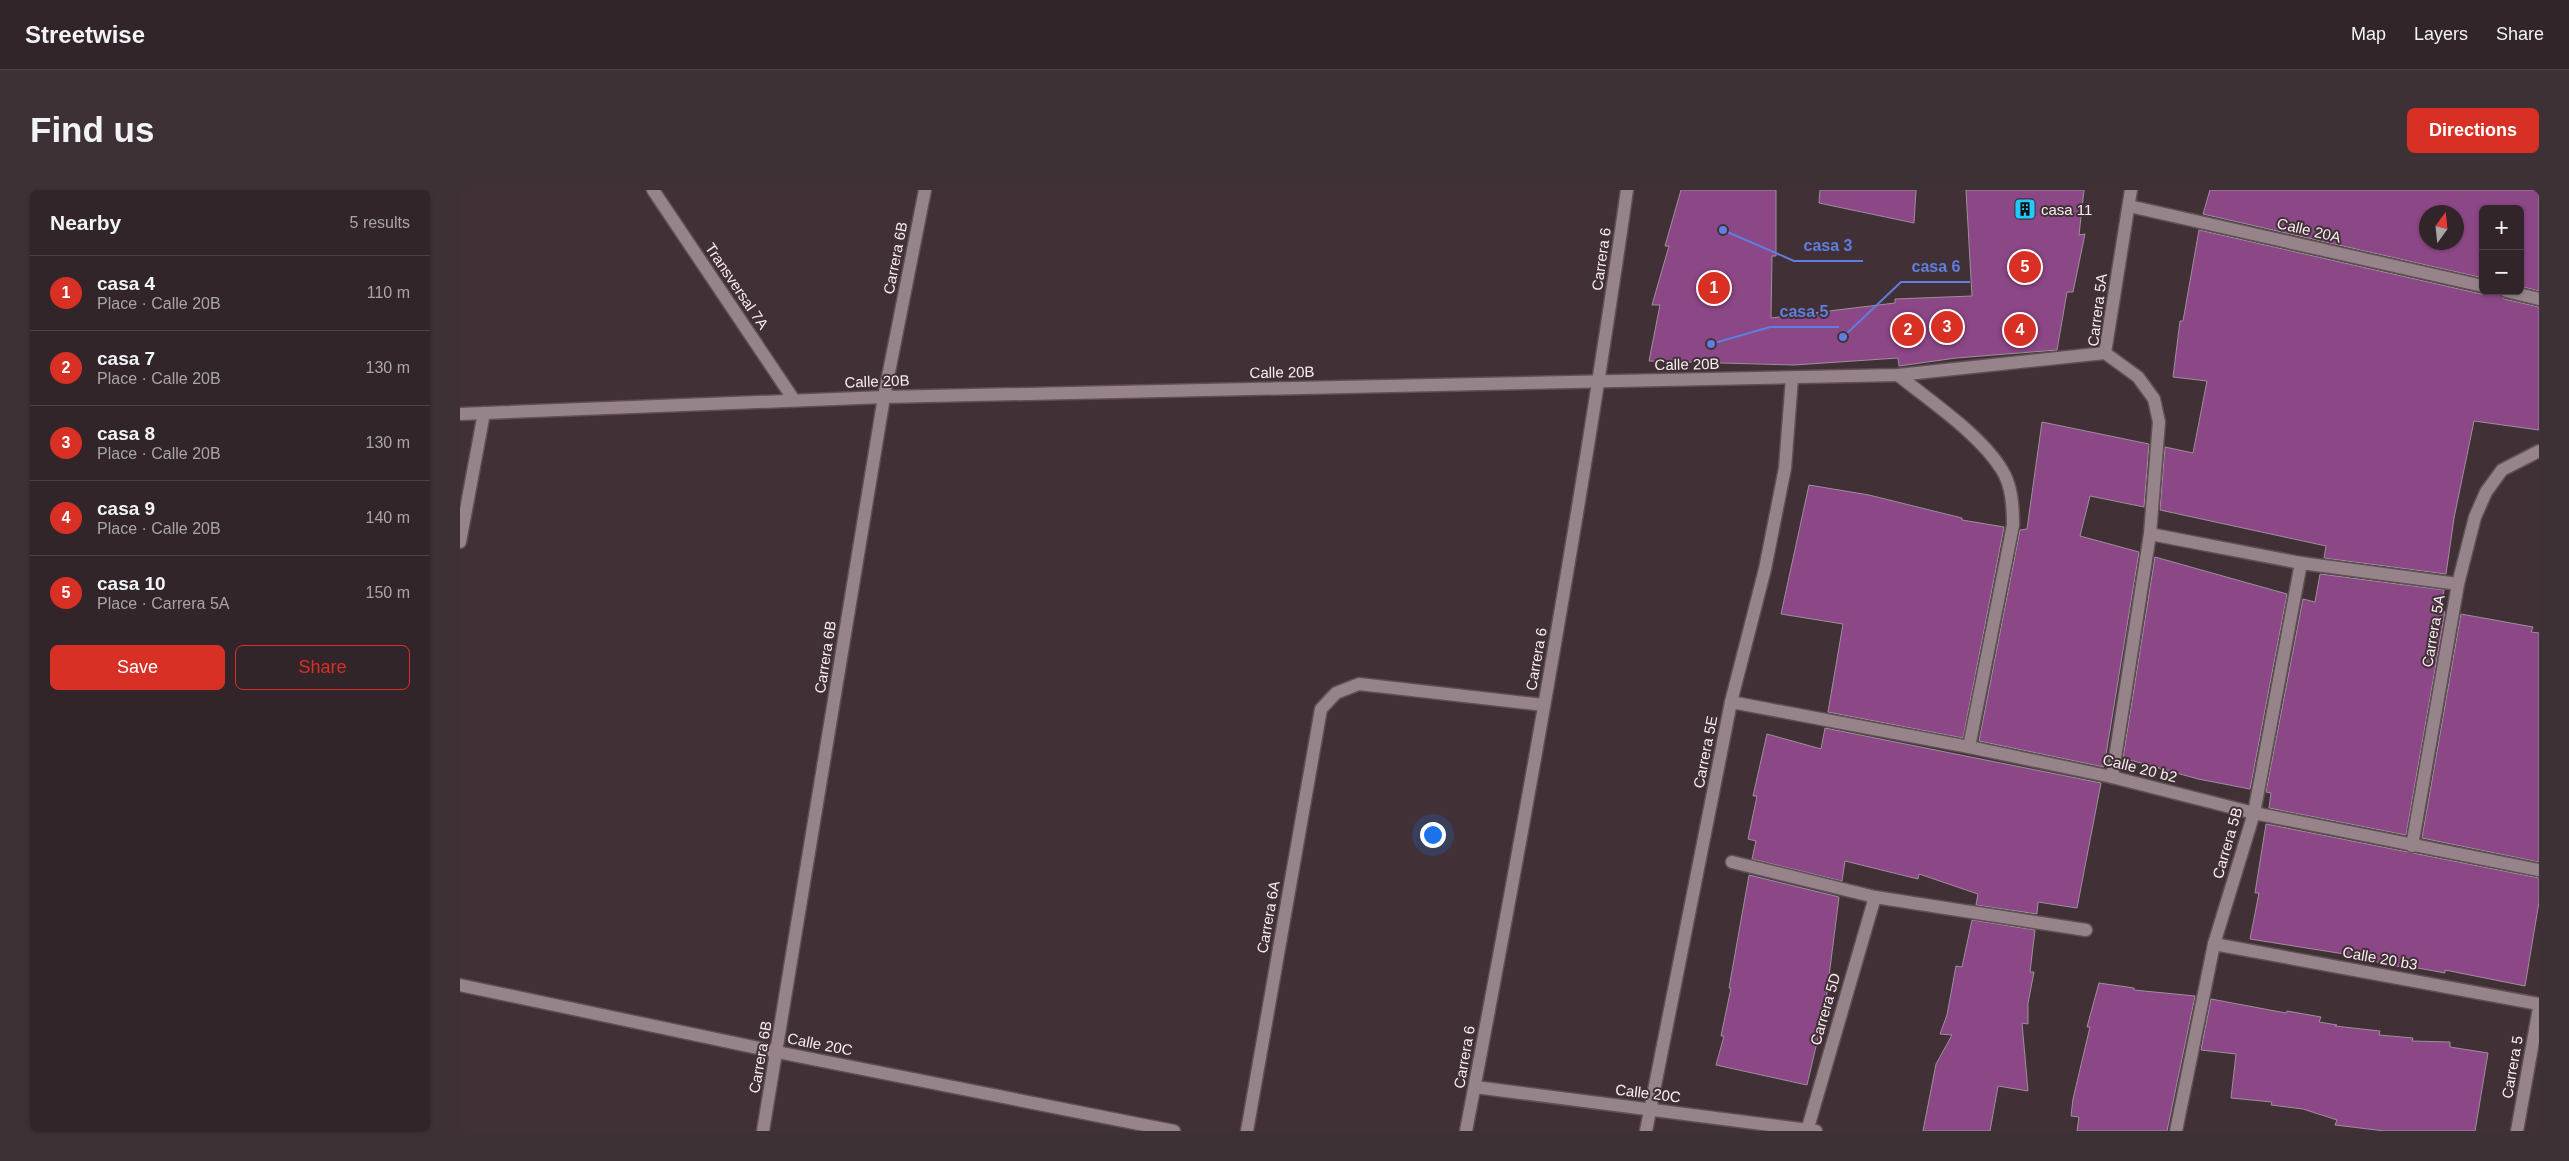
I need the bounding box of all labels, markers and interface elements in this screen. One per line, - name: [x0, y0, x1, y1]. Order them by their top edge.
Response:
- text: Streetwise: [25, 21, 145, 48]
- text: Map: [2351, 24, 2386, 44]
- text: Layers: [2414, 24, 2468, 44]
- text: Share: [2496, 24, 2544, 44]
- button: Directions: [2407, 108, 2539, 153]
- text: Find us: [30, 110, 154, 149]
- building icon: casa 11: [2013, 197, 2037, 221]
- place label: casa 11: [2041, 201, 2092, 218]
- north arrow: [2419, 205, 2464, 250]
- map controls: [2479, 205, 2524, 295]
- button: +: [2479, 205, 2524, 250]
- text: Nearby: [50, 211, 121, 234]
- text: 5 results: [350, 214, 410, 231]
- street label: Calle 20A: [2275, 214, 2343, 246]
- street label: Carrera 6B: [880, 220, 910, 296]
- street label: Carrera 6: [1588, 226, 1614, 292]
- callout: casa 3: [1794, 230, 1863, 261]
- text: casa 3: [1804, 237, 1853, 254]
- street label: Transversal 7A: [702, 240, 772, 332]
- pin: 5: [2009, 248, 2041, 286]
- button: −: [2479, 250, 2524, 295]
- callout: casa 6: [1901, 251, 1970, 282]
- text: casa 6: [1912, 258, 1961, 275]
- pin: 1: [1698, 269, 1730, 307]
- text: casa 4: [97, 273, 155, 294]
- street label: Carrera 5A: [2084, 273, 2110, 347]
- text: 1: [62, 284, 70, 301]
- text: 110 m: [367, 284, 410, 301]
- text: Place · Calle 20B: [97, 295, 221, 312]
- callout: casa 5: [1770, 296, 1839, 327]
- text: casa 5: [1780, 303, 1829, 320]
- pin: 3: [1931, 308, 1963, 346]
- pin: 2: [1892, 311, 1924, 349]
- pin: 4: [2004, 311, 2036, 349]
- text: casa 7: [97, 348, 155, 369]
- street label: Calle 20B: [1654, 355, 1720, 373]
- text: 2: [62, 359, 70, 376]
- text: 130 m: [366, 359, 410, 376]
- street label: Calle 20B: [1249, 363, 1315, 381]
- text: Place · Calle 20B: [97, 370, 221, 387]
- street label: Calle 20B: [844, 371, 910, 391]
- text: casa 8: [97, 423, 155, 444]
- text: 3: [62, 434, 70, 451]
- text: 130 m: [366, 434, 410, 451]
- text: Place · Calle 20B: [97, 445, 221, 462]
- text: casa 9: [97, 498, 155, 519]
- text: 4: [62, 509, 70, 526]
- text: 140 m: [366, 509, 410, 526]
- text: Place · Calle 20B: [97, 520, 221, 537]
- text: casa 10: [97, 573, 166, 594]
- text: 5: [62, 584, 70, 601]
- text: 150 m: [366, 584, 410, 601]
- street label: Carrera 5A: [2418, 593, 2448, 669]
- text: Place · Carrera 5A: [97, 595, 230, 612]
- street label: Carrera 6B: [811, 619, 839, 695]
- street label: Carrera 6: [1522, 626, 1550, 692]
- button: Save: [50, 645, 225, 690]
- button: Share: [235, 645, 410, 690]
- street label: Carrera 5E: [1690, 714, 1720, 790]
- street label: Calle 20 b2: [2101, 751, 2179, 785]
- street label: Carrera 5B: [2209, 805, 2245, 881]
- your location: [1420, 822, 1446, 848]
- street label: Carrera 6A: [1253, 879, 1283, 955]
- street label: Calle 20 b3: [2341, 943, 2419, 973]
- street label: Carrera 5D: [1807, 971, 1843, 1047]
- street label: Carrera 6B: [745, 1019, 775, 1095]
- street label: Carrera 6: [1450, 1024, 1478, 1090]
- street label: Calle 20C: [786, 1029, 854, 1059]
- street label: Carrera 5: [2498, 1034, 2526, 1100]
- street label: Calle 20C: [1614, 1081, 1682, 1105]

